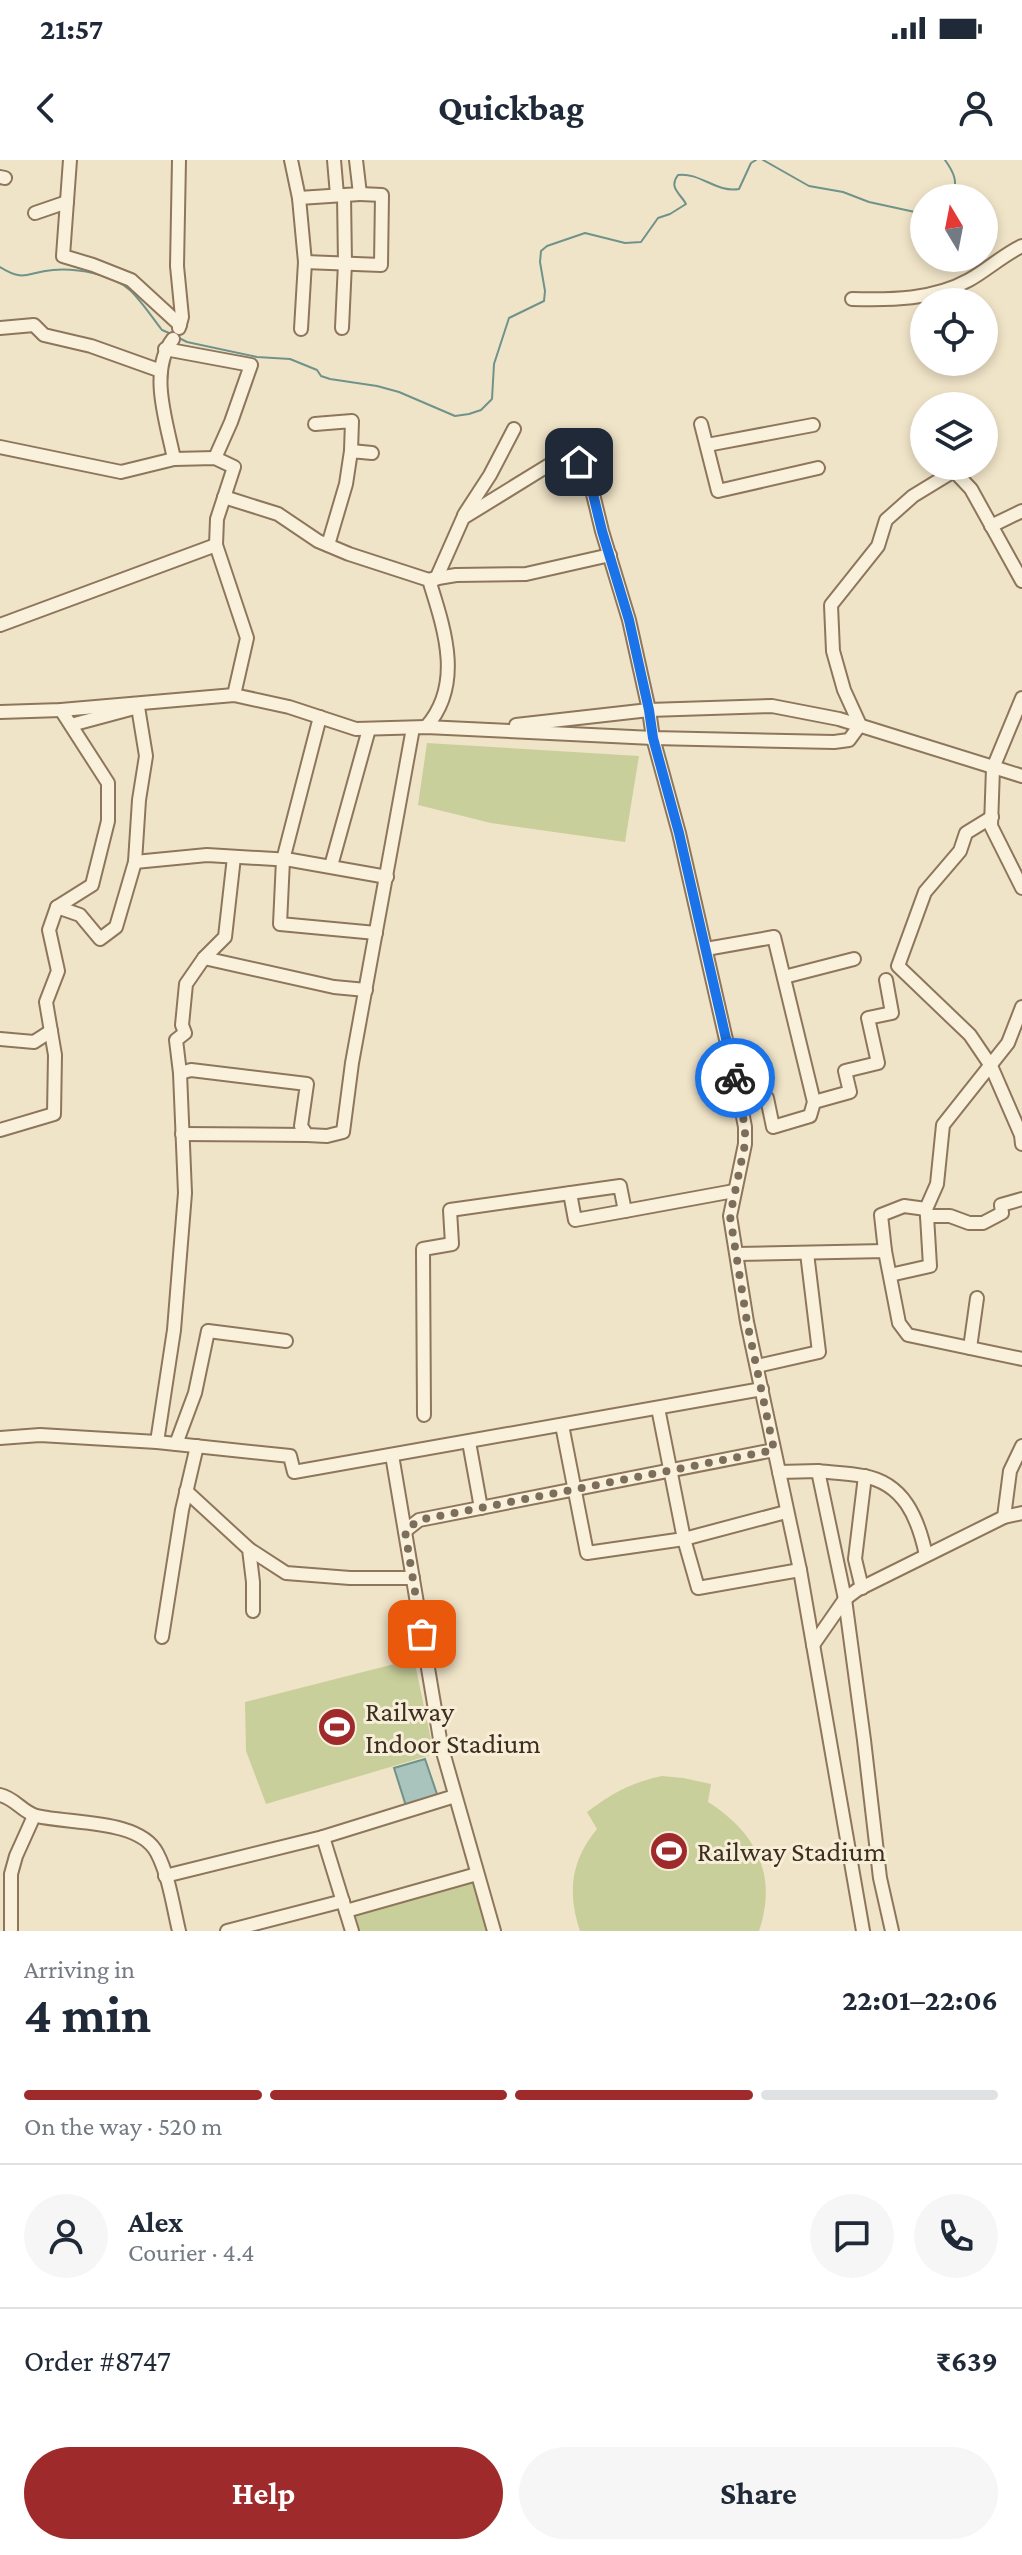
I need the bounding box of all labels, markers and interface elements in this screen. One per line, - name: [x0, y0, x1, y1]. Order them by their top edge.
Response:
- text: 21:57: [40, 12, 103, 45]
- icon: back: [24, 86, 68, 130]
- icon: person: [954, 86, 998, 130]
- text: Quickbag: [438, 88, 584, 128]
- north arrow: [910, 184, 998, 272]
- map controls: [910, 184, 998, 480]
- button: locate: [910, 288, 998, 376]
- button: layers: [910, 392, 998, 480]
- pin: [545, 428, 613, 496]
- icon: home: [557, 440, 601, 484]
- courier: [695, 1038, 775, 1118]
- icon: bike: [713, 1056, 757, 1100]
- pin: [388, 1600, 456, 1668]
- icon: bag: [400, 1612, 444, 1656]
- place label: Railway Indoor Stadium: [365, 1696, 541, 1759]
- sports icon: Railway Indoor Stadium: [316, 1706, 358, 1748]
- sports icon: Railway Stadium: [648, 1830, 690, 1872]
- place label: Railway Stadium: [697, 1836, 886, 1867]
- text: Arriving in: [24, 1955, 135, 1984]
- text: 22:01–22:06: [842, 1983, 998, 2016]
- text: 4 min: [24, 1985, 151, 2043]
- text: On the way · 520 m: [24, 2112, 222, 2141]
- button: person: [24, 2194, 108, 2278]
- button: chat: [810, 2194, 894, 2278]
- button: phone: [914, 2194, 998, 2278]
- text: Alex: [128, 2205, 183, 2238]
- text: Courier · 4.4: [128, 2238, 254, 2267]
- text: Order #8747: [24, 2344, 171, 2377]
- text: ₹639: [936, 2344, 998, 2377]
- button: Help: [24, 2447, 503, 2539]
- button: Share: [519, 2447, 998, 2539]

